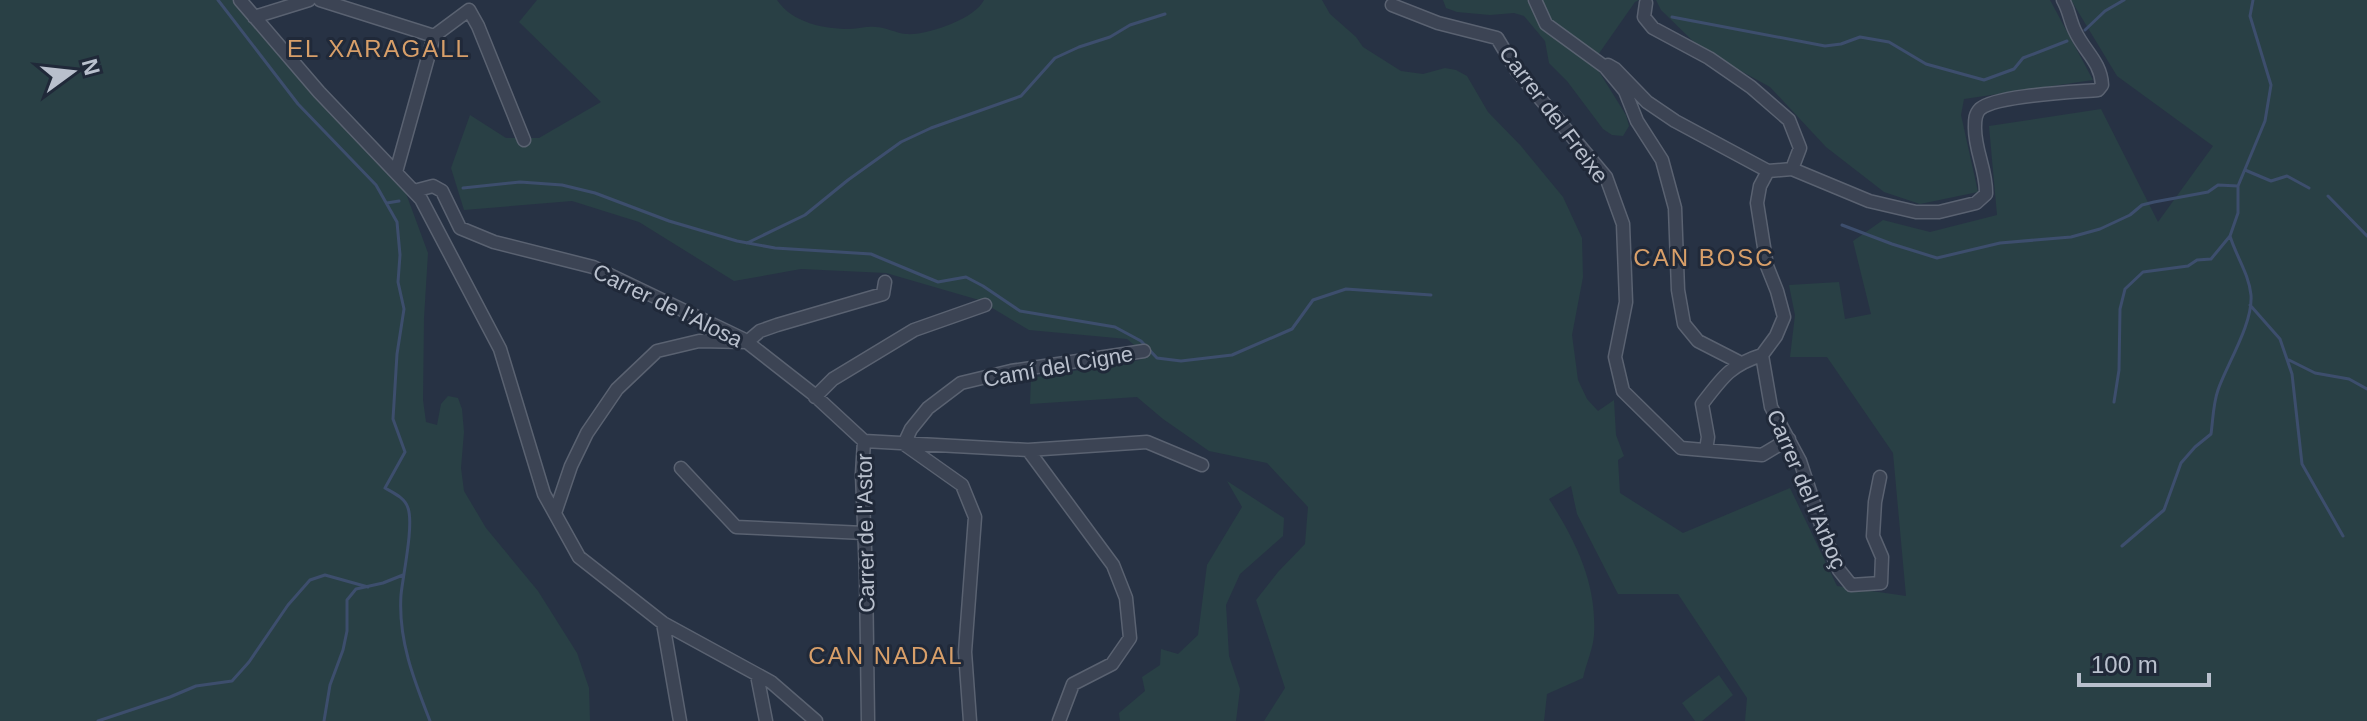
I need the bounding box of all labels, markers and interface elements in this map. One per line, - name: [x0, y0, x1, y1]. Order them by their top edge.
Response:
- north arrow: [32, 32, 112, 112]
- district label: EL XARAGALL: [287, 35, 471, 62]
- street label: Carrer del Freixe: [1494, 41, 1613, 188]
- text: N: [77, 56, 105, 78]
- district label: CAN BOSC: [1633, 244, 1775, 271]
- street label: Carrer de l'Alosa: [589, 258, 747, 353]
- street label: Camí del Cigne: [981, 341, 1135, 392]
- street label: Carrer del l'Arboç: [1762, 406, 1851, 573]
- street label: Carrer de l'Astor: [852, 453, 879, 613]
- scale bar: [2079, 637, 2209, 687]
- district label: CAN NADAL: [808, 642, 964, 669]
- text: 100 m: [2091, 651, 2158, 678]

